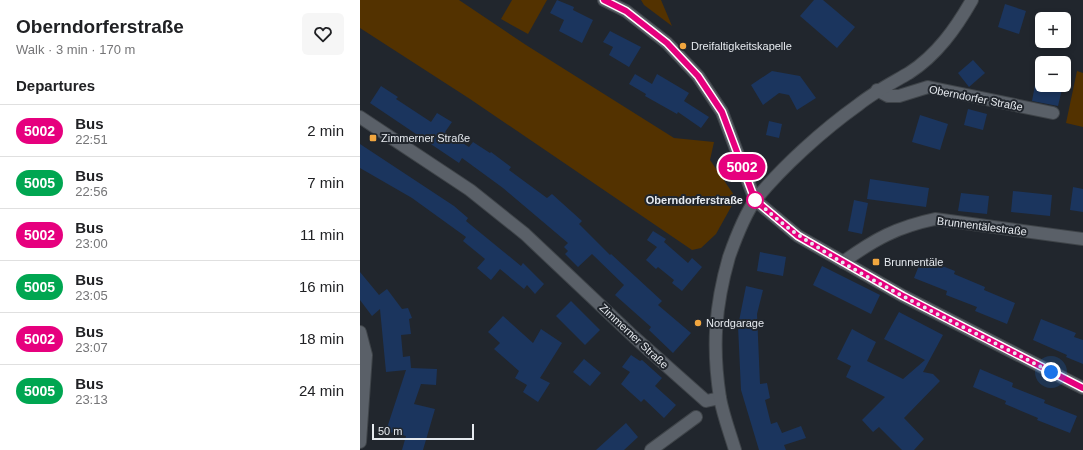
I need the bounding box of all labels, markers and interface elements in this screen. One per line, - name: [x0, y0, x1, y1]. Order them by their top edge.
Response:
- map controls: [1035, 12, 1071, 92]
- button: +: [1035, 12, 1071, 48]
- button: heart: [302, 13, 344, 55]
- text: Oberndorferstraße: [16, 16, 184, 37]
- place label: Dreifaltigkeitskapelle: [691, 40, 792, 52]
- marker: Dreifaltigkeitskapelle: [678, 41, 688, 51]
- text: Walk · 3 min · 170 m: [16, 42, 135, 57]
- button: −: [1035, 56, 1071, 92]
- text: Departures: [16, 77, 95, 94]
- street label: Oberndorfer Straße: [928, 83, 1024, 113]
- text: Bus: [75, 115, 104, 132]
- text: 2 min: [307, 122, 344, 139]
- text: 5002: [24, 123, 55, 139]
- text: 22:51: [75, 132, 108, 147]
- place label: Zimmerner Straße: [381, 132, 470, 144]
- marker: Zimmerner Straße: [368, 133, 378, 143]
- line badge: 5002: [714, 154, 770, 180]
- text: 5002: [726, 159, 758, 175]
- text: Bus: [75, 167, 104, 184]
- text: 7 min: [307, 174, 344, 191]
- text: 5005: [24, 175, 55, 191]
- text: 22:56: [75, 184, 108, 199]
- marker: Oberndorferstraße: [746, 191, 764, 209]
- place label: Oberndorferstraße: [646, 194, 743, 206]
- street label: Brunnentälestraße: [936, 215, 1028, 237]
- text: Bus: [75, 219, 104, 236]
- text: 11 min: [300, 226, 344, 243]
- text: 5002: [24, 227, 55, 243]
- text: 23:00: [75, 236, 108, 251]
- place label: Brunnentäle: [884, 256, 943, 268]
- marker: Brunnentäle: [871, 257, 881, 267]
- text: Bus: [75, 271, 104, 288]
- text: 16 min: [299, 278, 344, 295]
- text: 5005: [24, 279, 55, 295]
- text: 23:05: [75, 288, 108, 303]
- street label: Zimmerner Straße: [597, 301, 671, 371]
- place label: Nordgarage: [706, 317, 764, 329]
- marker: Nordgarage: [693, 318, 703, 328]
- text: Bus: [75, 323, 104, 340]
- text: 18 min: [299, 330, 344, 347]
- text: 5002: [24, 331, 55, 347]
- text: 23:07: [75, 340, 108, 355]
- your location: [1041, 362, 1061, 382]
- text: Bus: [75, 375, 104, 392]
- text: 24 min: [299, 382, 344, 399]
- text: 5005: [24, 383, 55, 399]
- text: 23:13: [75, 392, 108, 407]
- scale bar: [372, 422, 474, 441]
- text: 50 m: [378, 425, 402, 437]

